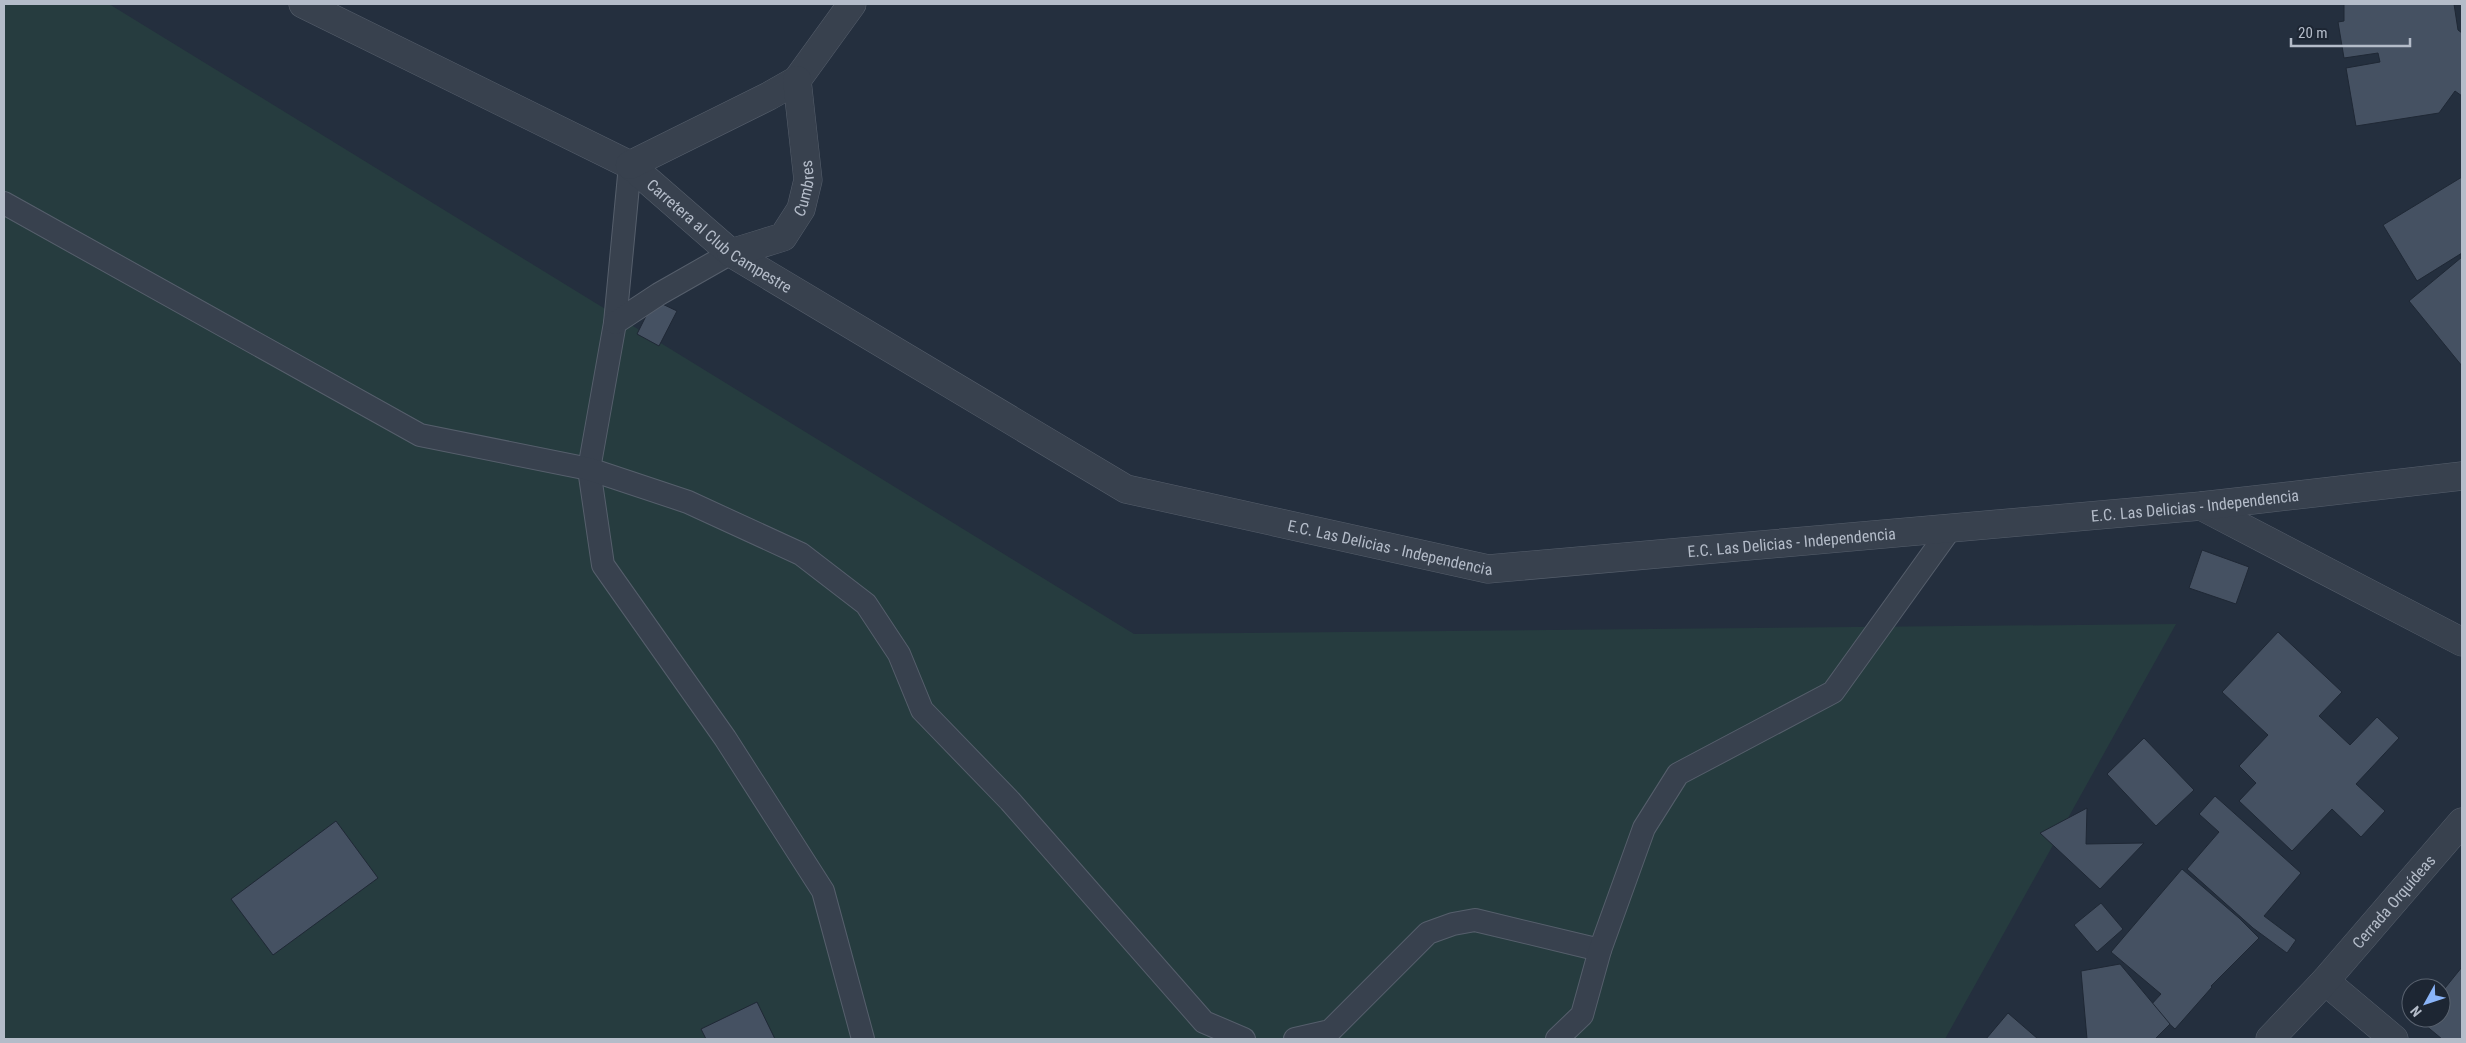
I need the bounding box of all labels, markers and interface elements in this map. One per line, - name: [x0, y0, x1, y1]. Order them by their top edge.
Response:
- scale bar: [2291, 15, 2410, 47]
- text: 20 m: [2298, 24, 2328, 42]
- street label: Cumbres: [790, 159, 818, 220]
- street label: Carretera al Club Campestre: [643, 175, 795, 297]
- street label: E.C. Las Delicias - Independencia: [2090, 486, 2300, 526]
- street label: E.C. Las Delicias - Independencia: [1286, 516, 1493, 579]
- street label: E.C. Las Delicias - Independencia: [1687, 524, 1896, 561]
- street label: Cerrada Orquídeas: [2348, 851, 2439, 952]
- north arrow: [2401, 978, 2451, 1028]
- text: N: [2407, 1003, 2425, 1020]

